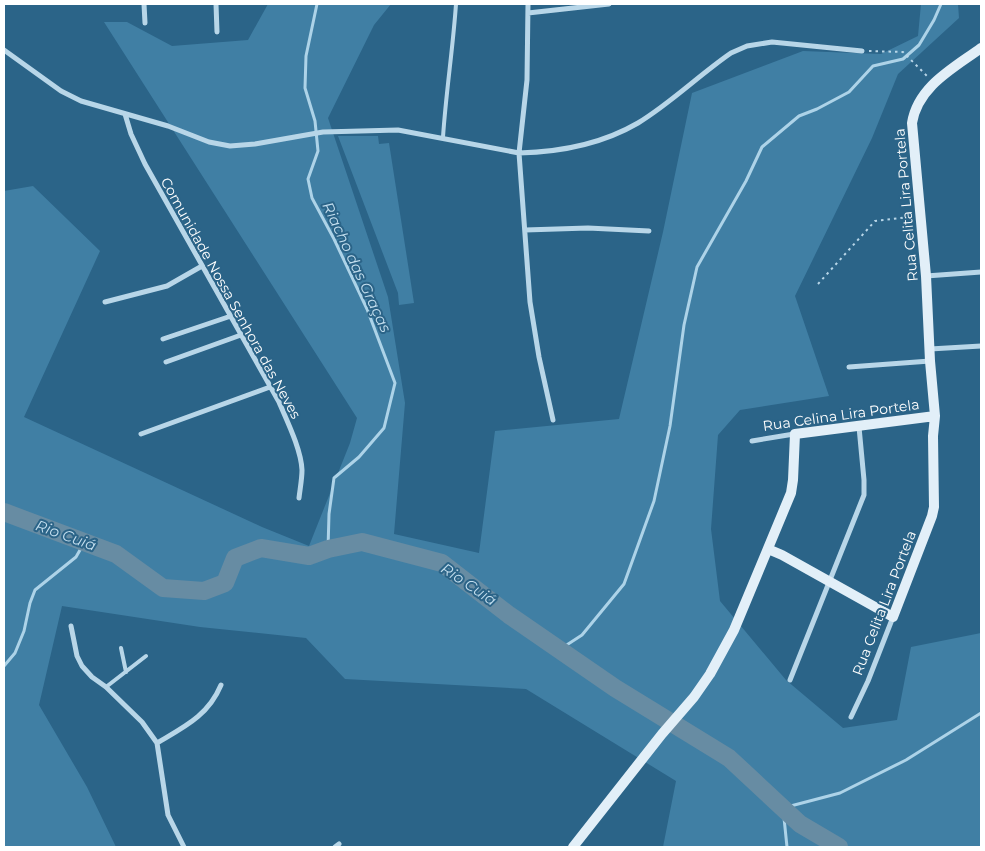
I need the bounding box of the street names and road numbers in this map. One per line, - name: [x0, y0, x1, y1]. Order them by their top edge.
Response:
- street label: Rua Celita Lira Portela: [890, 128, 922, 282]
- street label: Comunidade Nossa Senhora das Neves: [157, 174, 305, 422]
- street label: Rua Celina Lira Portela: [762, 395, 920, 435]
- street label: Rua Celita Lira Portela: [848, 528, 920, 678]

